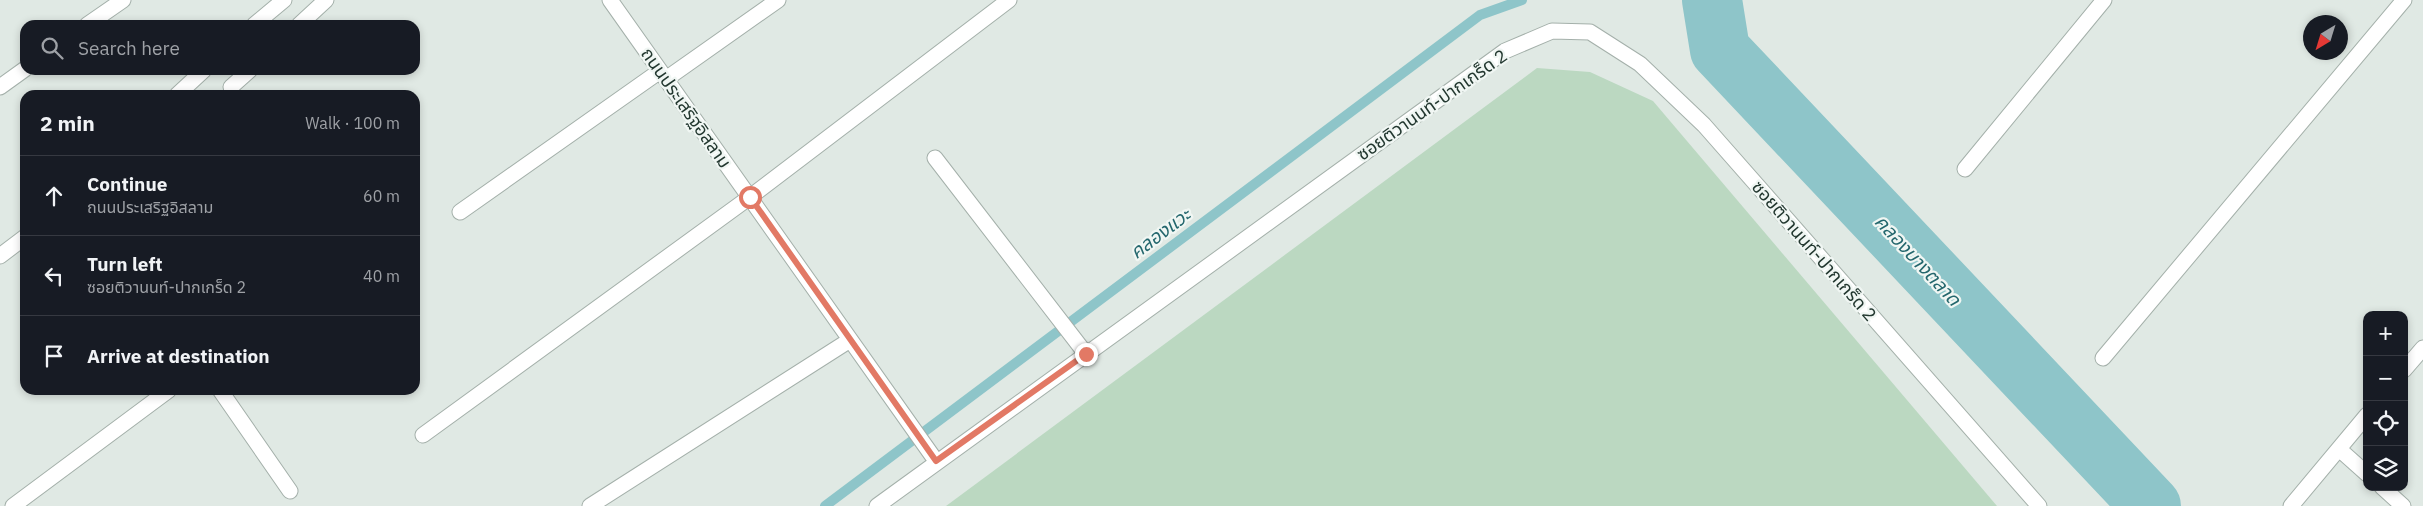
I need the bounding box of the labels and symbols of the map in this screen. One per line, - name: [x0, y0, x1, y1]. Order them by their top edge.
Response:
- north arrow: [2303, 15, 2348, 60]
- street label: ถนนประเสริฐอิสลาม: [636, 43, 737, 172]
- street label: ซอยติวานนท์-ปากเกร็ด 2: [1352, 44, 1512, 165]
- street label: ซอยติวานนท์-ปากเกร็ด 2: [1747, 176, 1882, 326]
- route start: [739, 186, 762, 209]
- water label: คลองแวะ: [1125, 201, 1196, 264]
- water label: คลองบางตลาด: [1870, 210, 1967, 311]
- route end: [1075, 343, 1098, 366]

